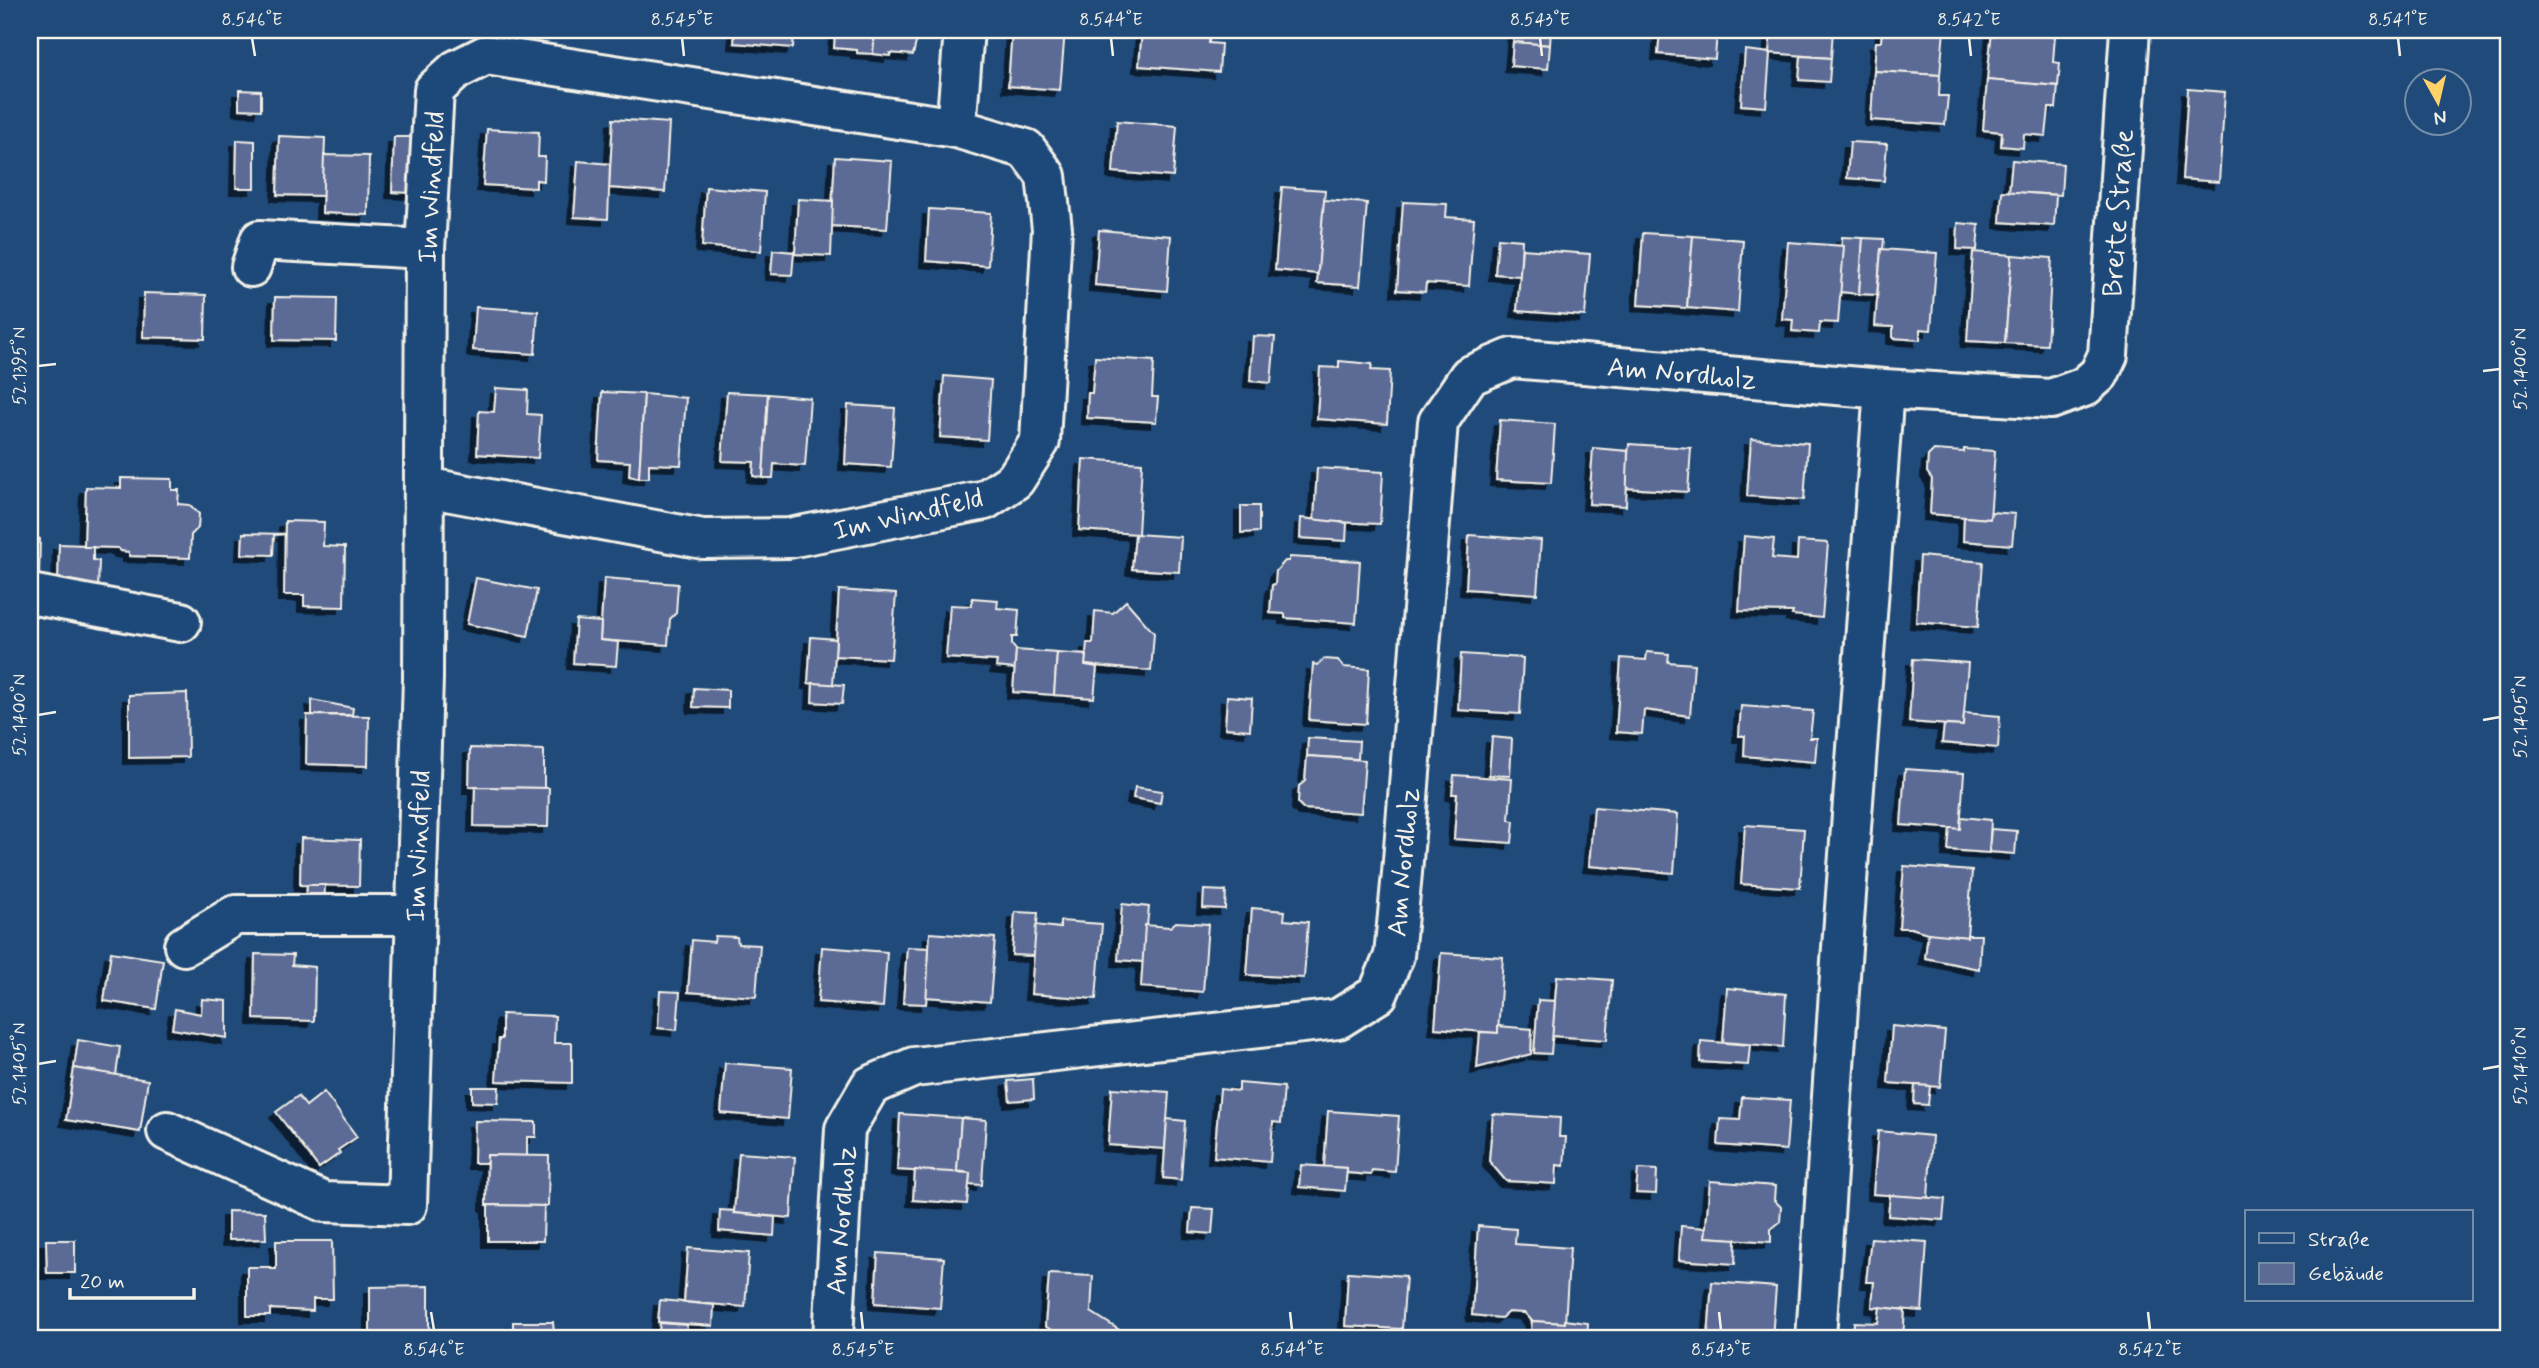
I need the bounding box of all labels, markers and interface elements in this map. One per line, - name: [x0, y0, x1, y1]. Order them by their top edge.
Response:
- text: 8.546°E: [221, 8, 283, 32]
- text: 8.545°E: [651, 8, 713, 32]
- text: 8.544°E: [1079, 8, 1143, 32]
- text: 8.543°E: [1510, 8, 1570, 32]
- text: 8.542°E: [1937, 8, 2001, 32]
- text: 8.541°E: [2368, 8, 2428, 32]
- north arrow: [2402, 66, 2472, 136]
- text: N: [2432, 104, 2448, 131]
- street label: Im Windfeld: [410, 110, 455, 264]
- street label: Breite Straße: [2095, 128, 2144, 298]
- text: 52.1395°N: [8, 327, 32, 405]
- text: 52.1400°N: [2509, 328, 2533, 410]
- street label: Am Nordholz: [1605, 350, 1758, 399]
- street label: Im Windfeld: [830, 480, 987, 551]
- text: 52.1400°N: [8, 674, 32, 756]
- text: 52.1405°N: [2509, 675, 2533, 759]
- street label: Im Windfeld: [398, 769, 441, 923]
- street label: Am Nordholz: [1380, 786, 1429, 939]
- text: 52.1405°N: [8, 1022, 32, 1106]
- text: 52.1410°N: [2509, 1027, 2533, 1105]
- street label: Am Nordholz: [819, 1144, 866, 1296]
- legend: [2245, 1210, 2472, 1302]
- text: Straße: [2308, 1226, 2370, 1254]
- scale bar: [70, 1256, 194, 1300]
- text: Gebäude: [2308, 1260, 2384, 1288]
- text: 20 m: [80, 1268, 125, 1296]
- text: 8.546°E: [403, 1338, 465, 1362]
- text: 8.545°E: [832, 1338, 894, 1362]
- text: 8.544°E: [1260, 1338, 1324, 1362]
- text: 8.543°E: [1691, 1338, 1751, 1362]
- text: 8.542°E: [2118, 1338, 2182, 1362]

